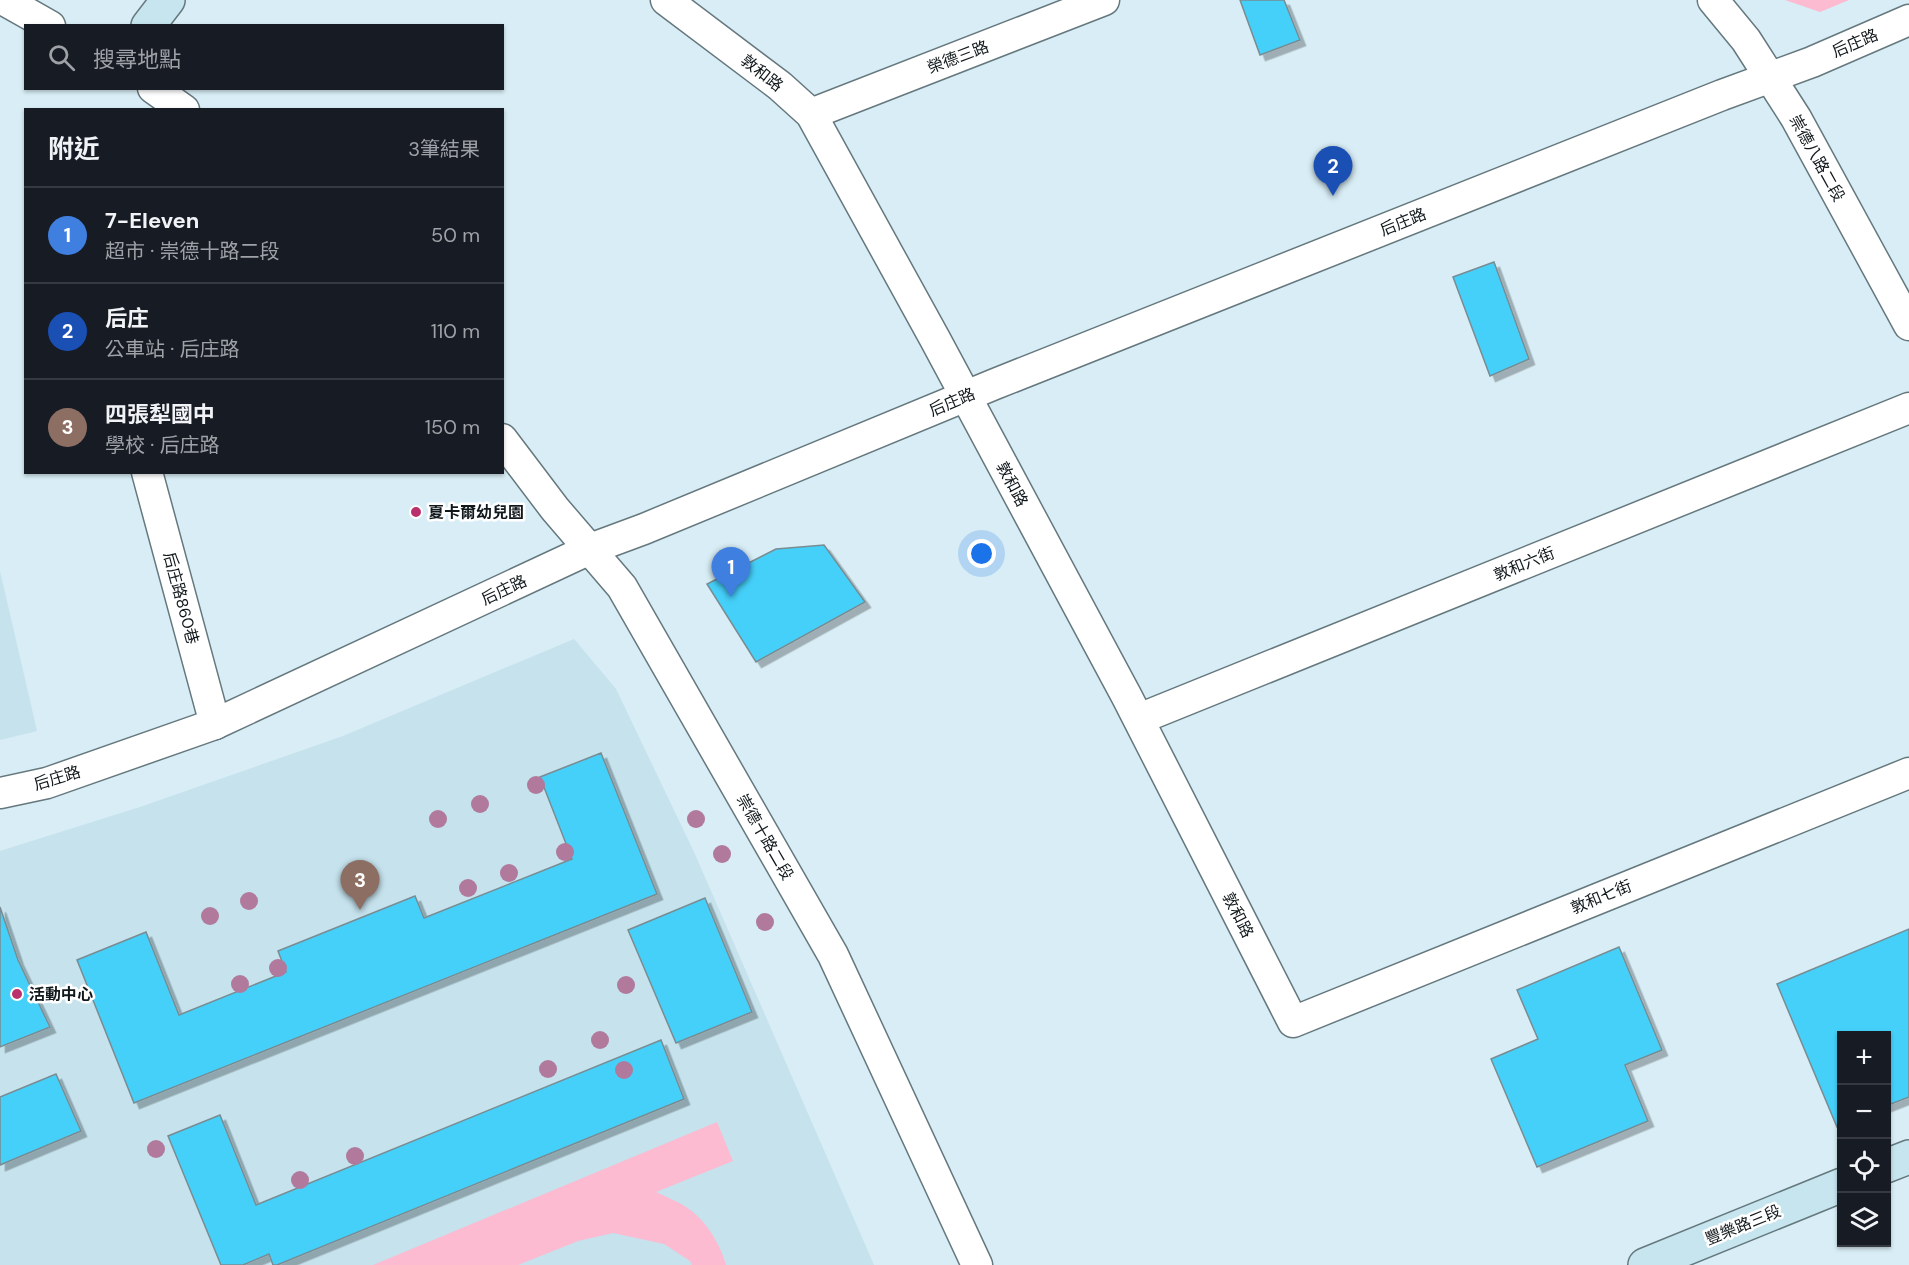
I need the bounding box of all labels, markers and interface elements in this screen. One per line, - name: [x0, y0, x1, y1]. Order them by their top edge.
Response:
- search box: [24, 24, 504, 90]
- street label: 后庄路: [1829, 24, 1881, 62]
- street label: 榮德三路: [924, 36, 992, 78]
- icon: search: [45, 41, 78, 74]
- text: 搜尋地點: [93, 45, 181, 74]
- street label: 敦和路: [737, 50, 787, 96]
- street label: 崇德八路二段: [1785, 111, 1849, 205]
- text: 附近: [48, 132, 100, 166]
- text: 3筆結果: [408, 136, 480, 162]
- pin: 2: [1314, 146, 1352, 196]
- street label: 后庄路: [1377, 203, 1429, 241]
- text: 7-Eleven: [105, 206, 199, 235]
- text: 1: [64, 222, 71, 248]
- text: 50 m: [431, 222, 480, 248]
- text: 超市 · 崇德十路二段: [105, 238, 280, 264]
- text: 后庄: [105, 304, 149, 333]
- text: 2: [62, 318, 73, 344]
- text: 110 m: [431, 318, 480, 344]
- text: 公車站 · 后庄路: [105, 336, 240, 362]
- street label: 后庄路: [926, 383, 978, 421]
- text: 四張犁國中: [105, 400, 215, 429]
- text: 3: [61, 414, 74, 440]
- text: 150 m: [425, 414, 480, 440]
- text: 學校 · 后庄路: [105, 432, 220, 458]
- street label: 敦和路: [991, 458, 1033, 510]
- place label: 夏卡爾幼兒園: [428, 502, 524, 523]
- marker: 夏卡爾幼兒園: [409, 505, 423, 519]
- your location: [967, 539, 996, 568]
- street label: 敦和六街: [1490, 542, 1558, 586]
- pin: 1: [712, 548, 750, 597]
- street label: 后庄路860巷: [159, 550, 203, 646]
- street label: 后庄路: [478, 570, 530, 610]
- street label: 后庄路: [31, 761, 83, 795]
- street label: 崇德十路二段: [732, 790, 798, 884]
- pin: 3: [340, 860, 380, 910]
- street label: 敦和七街: [1567, 875, 1635, 919]
- street label: 敦和路: [1218, 889, 1258, 941]
- place label: 活動中心: [29, 984, 93, 1005]
- marker: 活動中心: [10, 987, 24, 1001]
- map controls: [1837, 1031, 1891, 1247]
- button: +: [1837, 1031, 1891, 1085]
- button: −: [1837, 1085, 1891, 1139]
- button: locate: [1837, 1139, 1891, 1193]
- button: layers: [1837, 1193, 1891, 1247]
- street label: 豐樂路三段: [1702, 1200, 1784, 1250]

